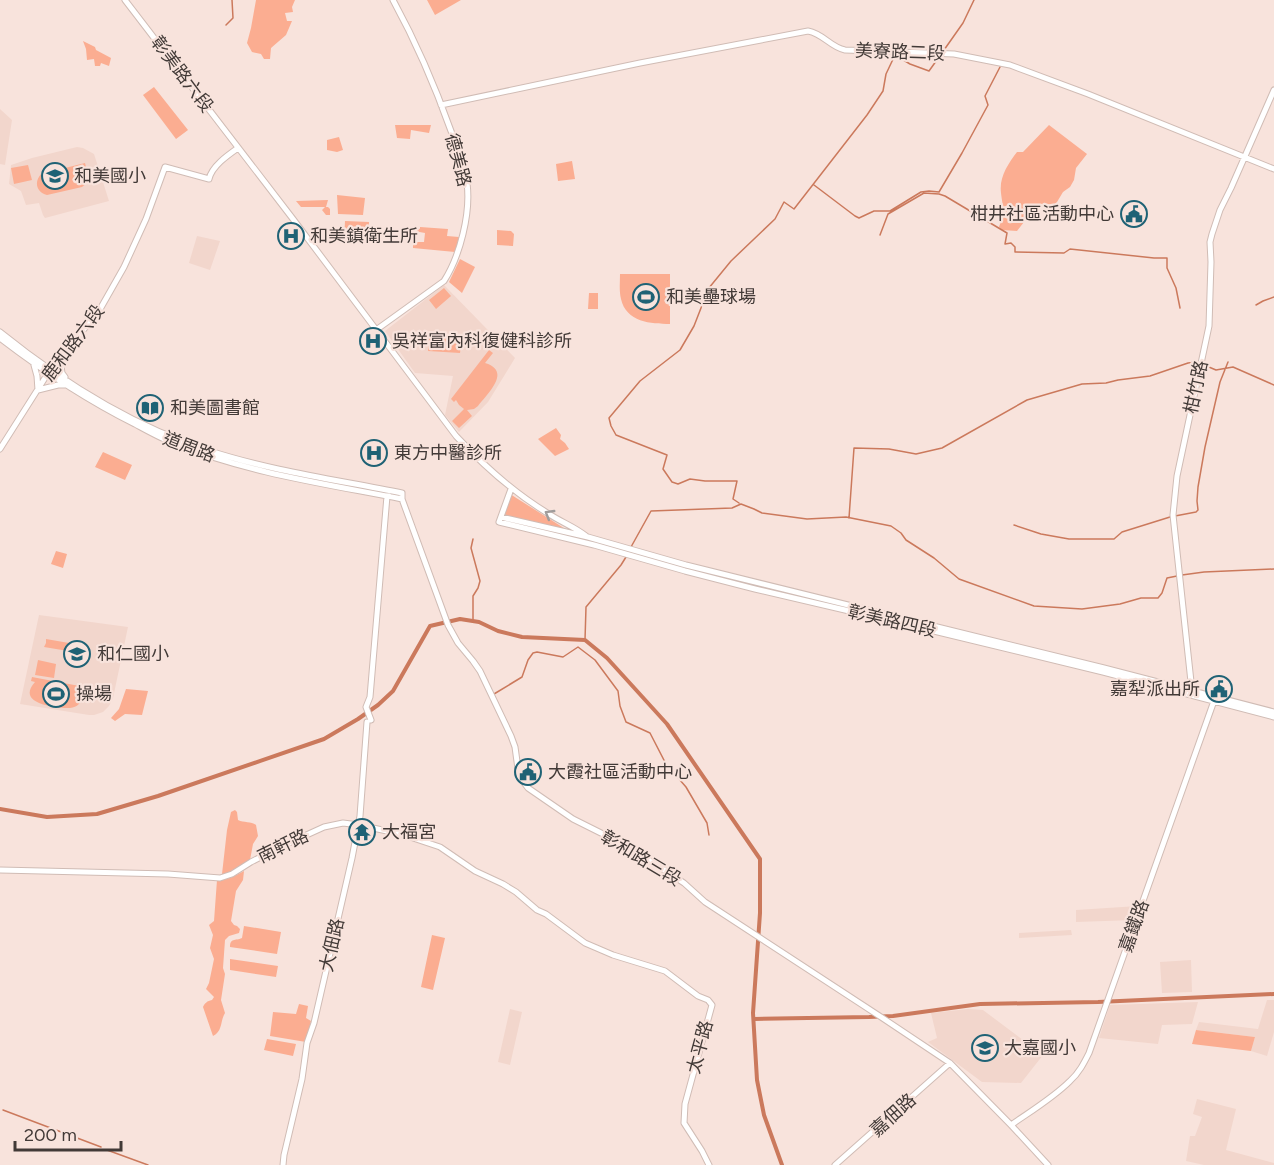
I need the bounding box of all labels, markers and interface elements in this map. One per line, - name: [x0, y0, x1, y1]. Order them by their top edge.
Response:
- street label: 彰美路六段: [146, 31, 218, 117]
- street label: 美寮路二段: [855, 39, 945, 65]
- street label: 德美路: [440, 131, 476, 189]
- school or university icon: 和美國小: [40, 161, 70, 191]
- place label: 和美國小: [74, 165, 146, 187]
- public building icon: 柑井社區活動中心: [1119, 199, 1149, 229]
- place label: 柑井社區活動中心: [970, 203, 1114, 225]
- hospital icon: 和美鎮衛生所: [276, 221, 306, 251]
- place label: 和美鎮衛生所: [310, 225, 418, 247]
- sports icon: 和美壘球場: [631, 282, 661, 312]
- place label: 和美壘球場: [666, 286, 756, 308]
- street label: 鹿和路六段: [37, 300, 109, 386]
- hospital icon: 吳祥富內科復健科診所: [358, 326, 388, 356]
- place label: 吳祥富內科復健科診所: [392, 330, 572, 352]
- street label: 柑竹路: [1180, 358, 1212, 416]
- library icon: 和美圖書館: [135, 393, 165, 423]
- place label: 和美圖書館: [170, 397, 260, 419]
- street label: 道周路: [160, 427, 218, 467]
- hospital icon: 東方中醫診所: [359, 438, 389, 468]
- place label: 東方中醫診所: [394, 442, 502, 464]
- one-way arrow: [545, 509, 555, 521]
- street label: 彰美路四段: [846, 600, 938, 642]
- school or university icon: 和仁國小: [62, 639, 92, 669]
- place label: 和仁國小: [97, 643, 169, 665]
- public building icon: 嘉犁派出所: [1204, 674, 1234, 704]
- place label: 嘉犁派出所: [1110, 678, 1200, 700]
- sports icon: 操場: [41, 679, 71, 709]
- place label: 操場: [76, 683, 112, 705]
- public building icon: 大霞社區活動中心: [513, 757, 543, 787]
- place label: 大霞社區活動中心: [548, 761, 692, 783]
- temple icon: 大福宮: [347, 817, 377, 847]
- place label: 大福宮: [382, 821, 436, 843]
- street label: 南軒路: [254, 824, 312, 868]
- street label: 彰和路三段: [597, 825, 685, 891]
- street label: 嘉鐵路: [1114, 897, 1154, 955]
- street label: 大佃路: [315, 916, 349, 974]
- street label: 太平路: [682, 1018, 718, 1076]
- school or university icon: 大嘉國小: [970, 1033, 1000, 1063]
- place label: 大嘉國小: [1004, 1037, 1076, 1059]
- street label: 嘉佃路: [866, 1089, 920, 1141]
- scale bar: [15, 1114, 122, 1152]
- text: 200 m: [24, 1124, 77, 1146]

